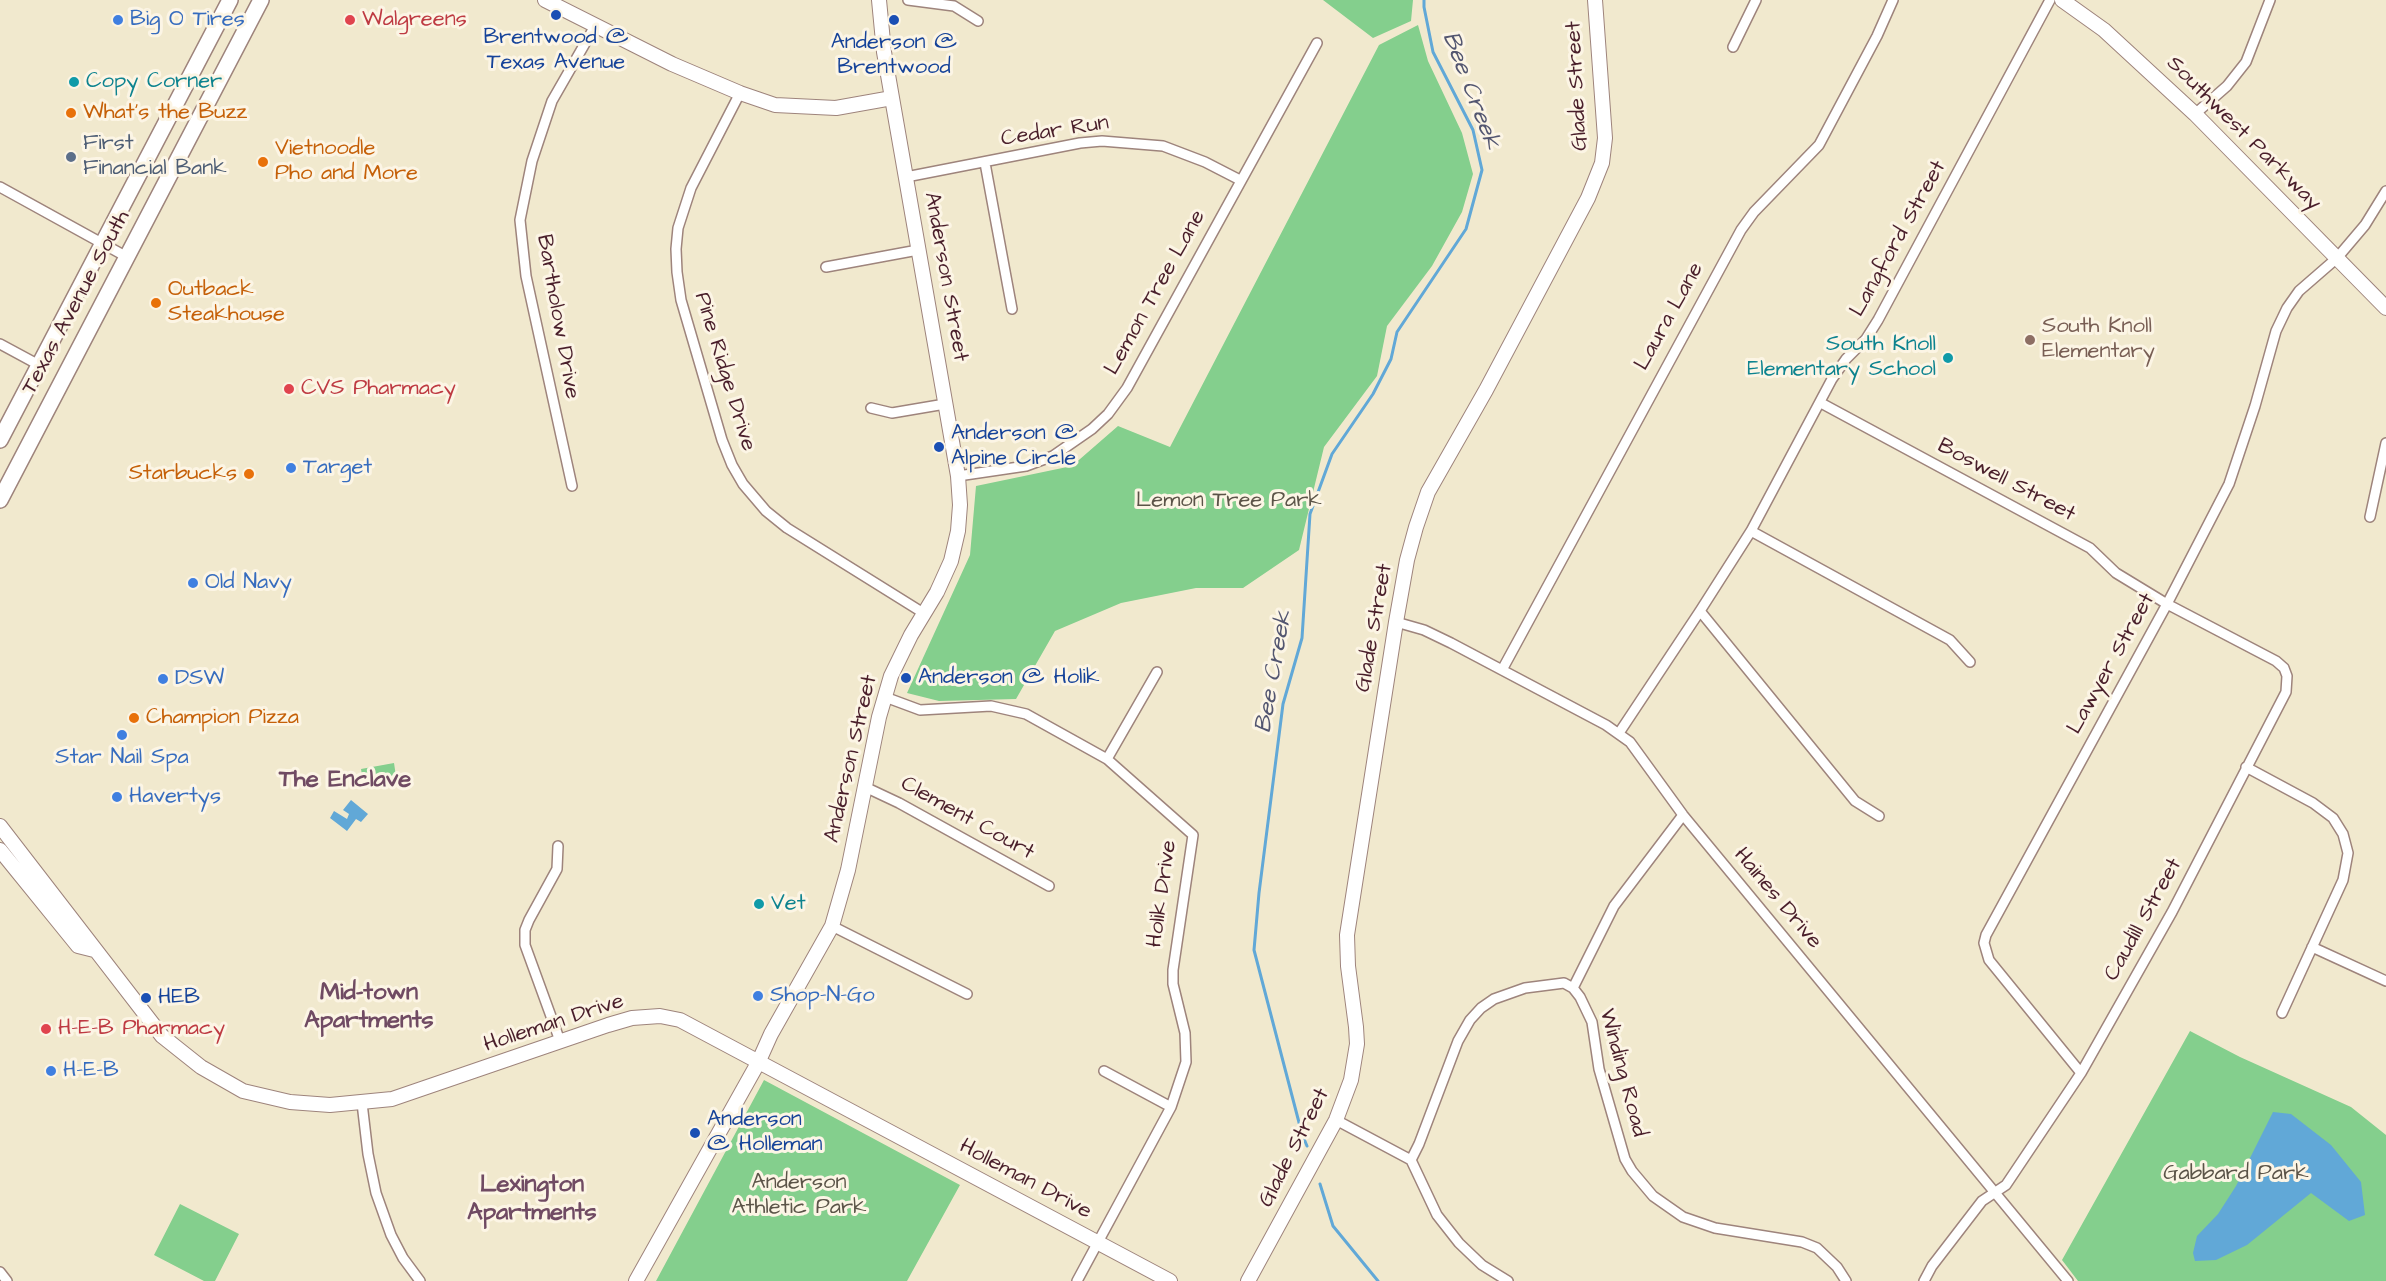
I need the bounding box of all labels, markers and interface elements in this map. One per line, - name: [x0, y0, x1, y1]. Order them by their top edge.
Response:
- place label: Big O Tires: [130, 7, 245, 33]
- place label: Walgreens: [362, 7, 467, 33]
- marker: Brentwood @ Texas Avenue: [549, 8, 563, 22]
- marker: Big O Tires: [111, 13, 125, 27]
- marker: Walgreens: [343, 13, 357, 27]
- marker: Anderson @ Brentwood: [887, 13, 901, 27]
- street label: Glade Street: [1561, 21, 1595, 151]
- place label: Brentwood @ Texas Avenue: [483, 25, 629, 76]
- water label: Bee Creek: [1434, 28, 1506, 154]
- place label: Anderson @ Brentwood: [831, 30, 957, 82]
- street label: Southwest Parkway: [2160, 51, 2326, 217]
- place label: Copy Corner: [86, 69, 222, 95]
- marker: Copy Corner: [67, 75, 81, 89]
- place label: What's the Buzz: [83, 100, 247, 126]
- marker: What's the Buzz: [64, 106, 78, 120]
- street label: Cedar Run: [999, 110, 1111, 154]
- place label: First Financial Bank: [83, 131, 227, 182]
- place label: Vietnoodle Pho and More: [275, 136, 418, 188]
- marker: First Financial Bank: [64, 150, 78, 164]
- marker: Vietnoodle Pho and More: [256, 155, 270, 169]
- street label: Langford Street: [1845, 156, 1953, 322]
- street label: Anderson Street: [917, 190, 973, 364]
- street label: Texas Avenue South: [17, 206, 137, 400]
- street label: Lemon Tree Lane: [1100, 206, 1212, 380]
- street label: Bartholow Drive: [530, 233, 584, 401]
- street label: Laura Lane: [1630, 259, 1710, 375]
- place label: Outback Steakhouse: [168, 277, 285, 328]
- street label: Pine Ridge Drive: [687, 290, 761, 454]
- marker: Outback Steakhouse: [149, 296, 163, 310]
- place label: South Knoll Elementary: [2042, 314, 2155, 366]
- place label: South Knoll Elementary School: [1747, 332, 1936, 384]
- marker: South Knoll Elementary: [2023, 333, 2037, 347]
- marker: South Knoll Elementary School: [1941, 351, 1955, 365]
- place label: CVS Pharmacy: [301, 376, 456, 402]
- marker: CVS Pharmacy: [282, 382, 296, 396]
- place label: Anderson @ Alpine Circle: [951, 421, 1078, 472]
- street label: Boswell Street: [1933, 434, 2079, 528]
- marker: Anderson @ Alpine Circle: [932, 440, 946, 454]
- place label: Target: [303, 455, 372, 481]
- place label: Starbucks: [129, 461, 237, 487]
- marker: Target: [284, 461, 298, 475]
- marker: Starbucks: [242, 467, 256, 481]
- park label: Lemon Tree Park: [1136, 488, 1322, 514]
- street label: Glade Street: [1351, 562, 1399, 694]
- place label: Old Navy: [205, 570, 292, 596]
- marker: Old Navy: [186, 576, 200, 590]
- street label: Lawyer Street: [2062, 589, 2162, 739]
- water label: Bee Creek: [1250, 609, 1300, 735]
- place label: Anderson @ Holik: [918, 665, 1099, 691]
- place label: DSW: [175, 666, 224, 692]
- marker: Anderson @ Holik: [899, 671, 913, 685]
- marker: DSW: [156, 672, 170, 686]
- street label: Anderson Street: [820, 672, 884, 846]
- place label: Champion Pizza: [146, 705, 299, 731]
- marker: Champion Pizza: [127, 711, 141, 725]
- marker: Star Nail Spa: [115, 728, 129, 742]
- place label: Star Nail Spa: [55, 745, 189, 771]
- district label: The Enclave: [279, 767, 411, 795]
- street label: Clement Court: [896, 771, 1038, 867]
- place label: Havertys: [129, 784, 221, 810]
- marker: Havertys: [110, 790, 124, 804]
- street label: Holik Drive: [1142, 839, 1184, 949]
- street label: Haines Drive: [1727, 843, 1827, 955]
- street label: Caudill Street: [2099, 854, 2189, 986]
- place label: Vet: [771, 891, 806, 917]
- marker: Vet: [752, 897, 766, 911]
- district label: Mid-town Apartments: [304, 980, 434, 1036]
- place label: Shop-N-Go: [770, 983, 875, 1009]
- place label: HEB: [158, 985, 200, 1011]
- street label: Holleman Drive: [481, 989, 627, 1059]
- marker: Shop-N-Go: [751, 989, 765, 1003]
- marker: HEB: [139, 991, 153, 1005]
- street label: Winding Road: [1592, 1006, 1652, 1140]
- place label: H-E-B Pharmacy: [58, 1016, 225, 1042]
- marker: H-E-B Pharmacy: [39, 1022, 53, 1036]
- place label: H-E-B: [63, 1058, 119, 1084]
- marker: H-E-B: [44, 1064, 58, 1078]
- street label: Glade Street: [1254, 1084, 1336, 1212]
- place label: Anderson @ Holleman: [707, 1107, 823, 1158]
- marker: Anderson @ Holleman: [688, 1126, 702, 1140]
- street label: Holleman Drive: [954, 1134, 1096, 1226]
- park label: Gabbard Park: [2163, 1161, 2309, 1187]
- park label: Anderson Athletic Park: [731, 1170, 867, 1222]
- district label: Lexington Apartments: [467, 1172, 597, 1228]

